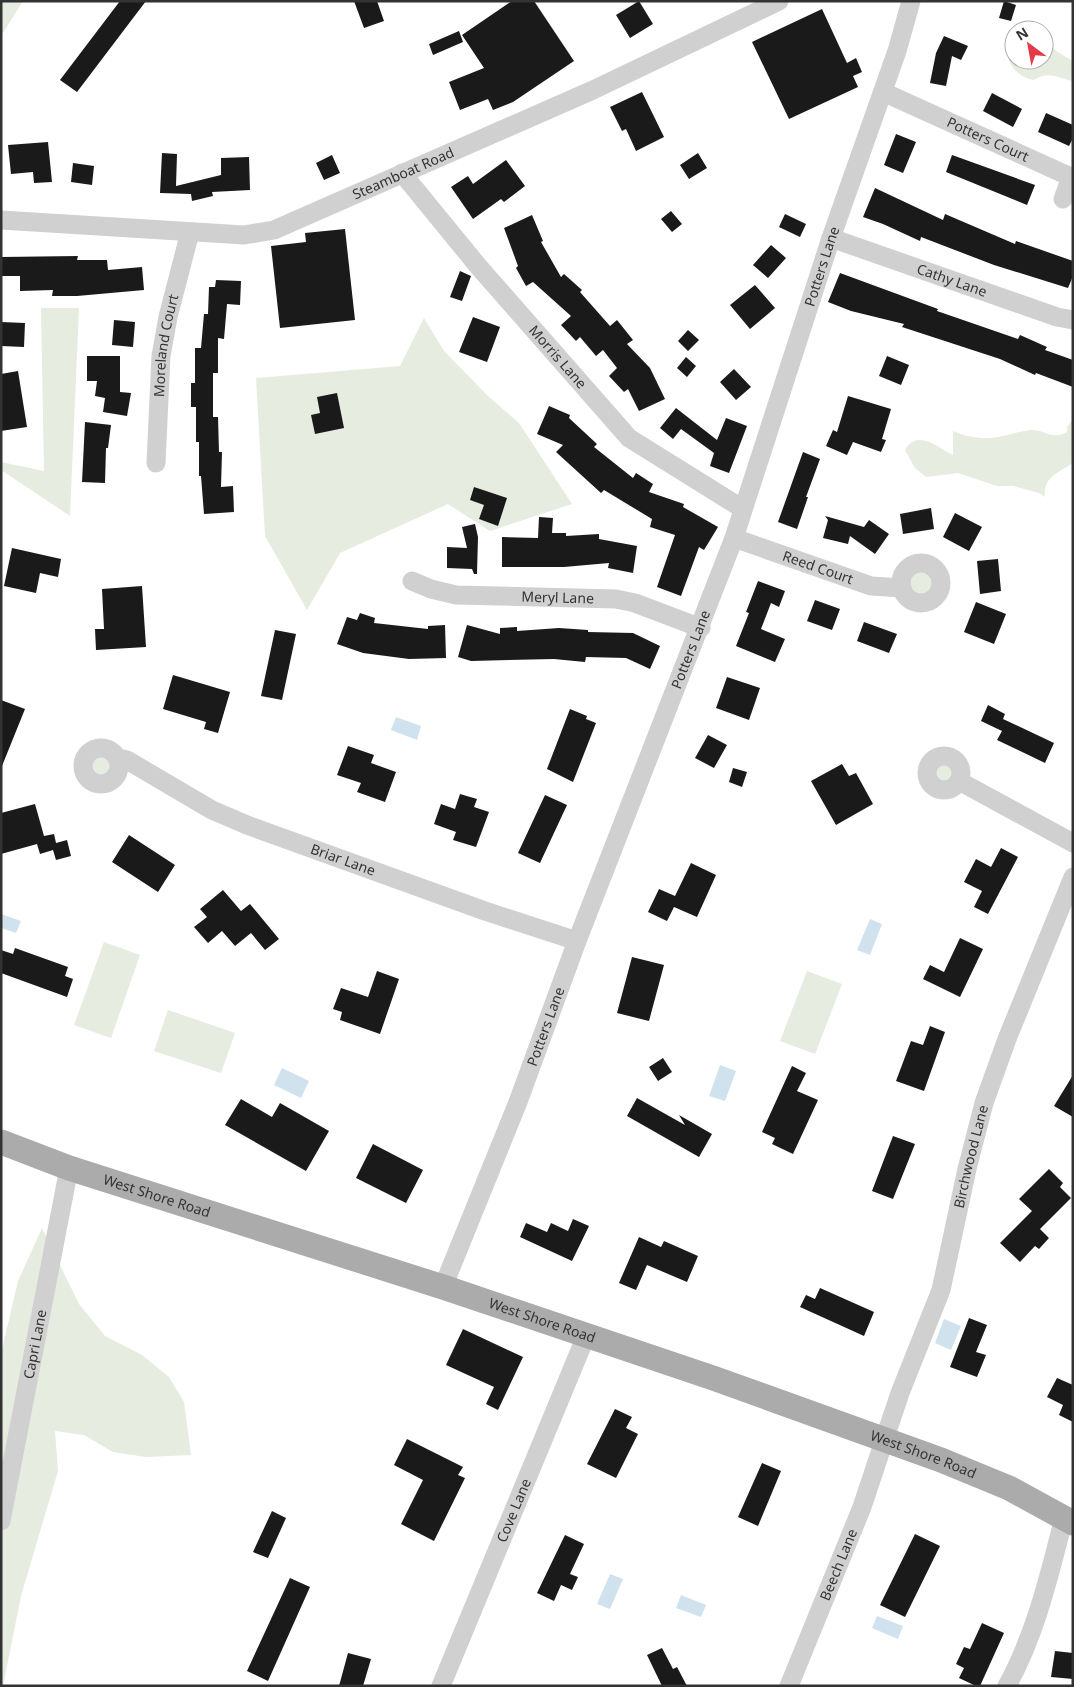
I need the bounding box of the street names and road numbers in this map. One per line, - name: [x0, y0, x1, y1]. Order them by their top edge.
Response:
- street label: Potters Court: [944, 112, 1032, 166]
- street label: Steamboat Road: [349, 142, 457, 203]
- street label: Potters Lane: [800, 224, 843, 309]
- street label: Cathy Lane: [914, 259, 990, 301]
- street label: Moreland Court: [149, 292, 183, 397]
- street label: Morris Lane: [525, 321, 591, 392]
- street label: Reed Court: [780, 546, 856, 588]
- street label: Meryl Lane: [521, 587, 594, 607]
- street label: Potters Lane: [666, 607, 714, 691]
- street label: Briar Lane: [308, 839, 378, 880]
- street label: Potters Lane: [522, 984, 568, 1069]
- street label: Birchwood Lane: [949, 1103, 992, 1210]
- street label: West Shore Road: [101, 1169, 213, 1221]
- street label: West Shore Road: [486, 1293, 598, 1347]
- street label: Capri Lane: [19, 1308, 51, 1380]
- street label: West Shore Road: [868, 1425, 979, 1483]
- street label: Cove Lane: [492, 1475, 535, 1545]
- street label: Beech Lane: [815, 1526, 861, 1603]

